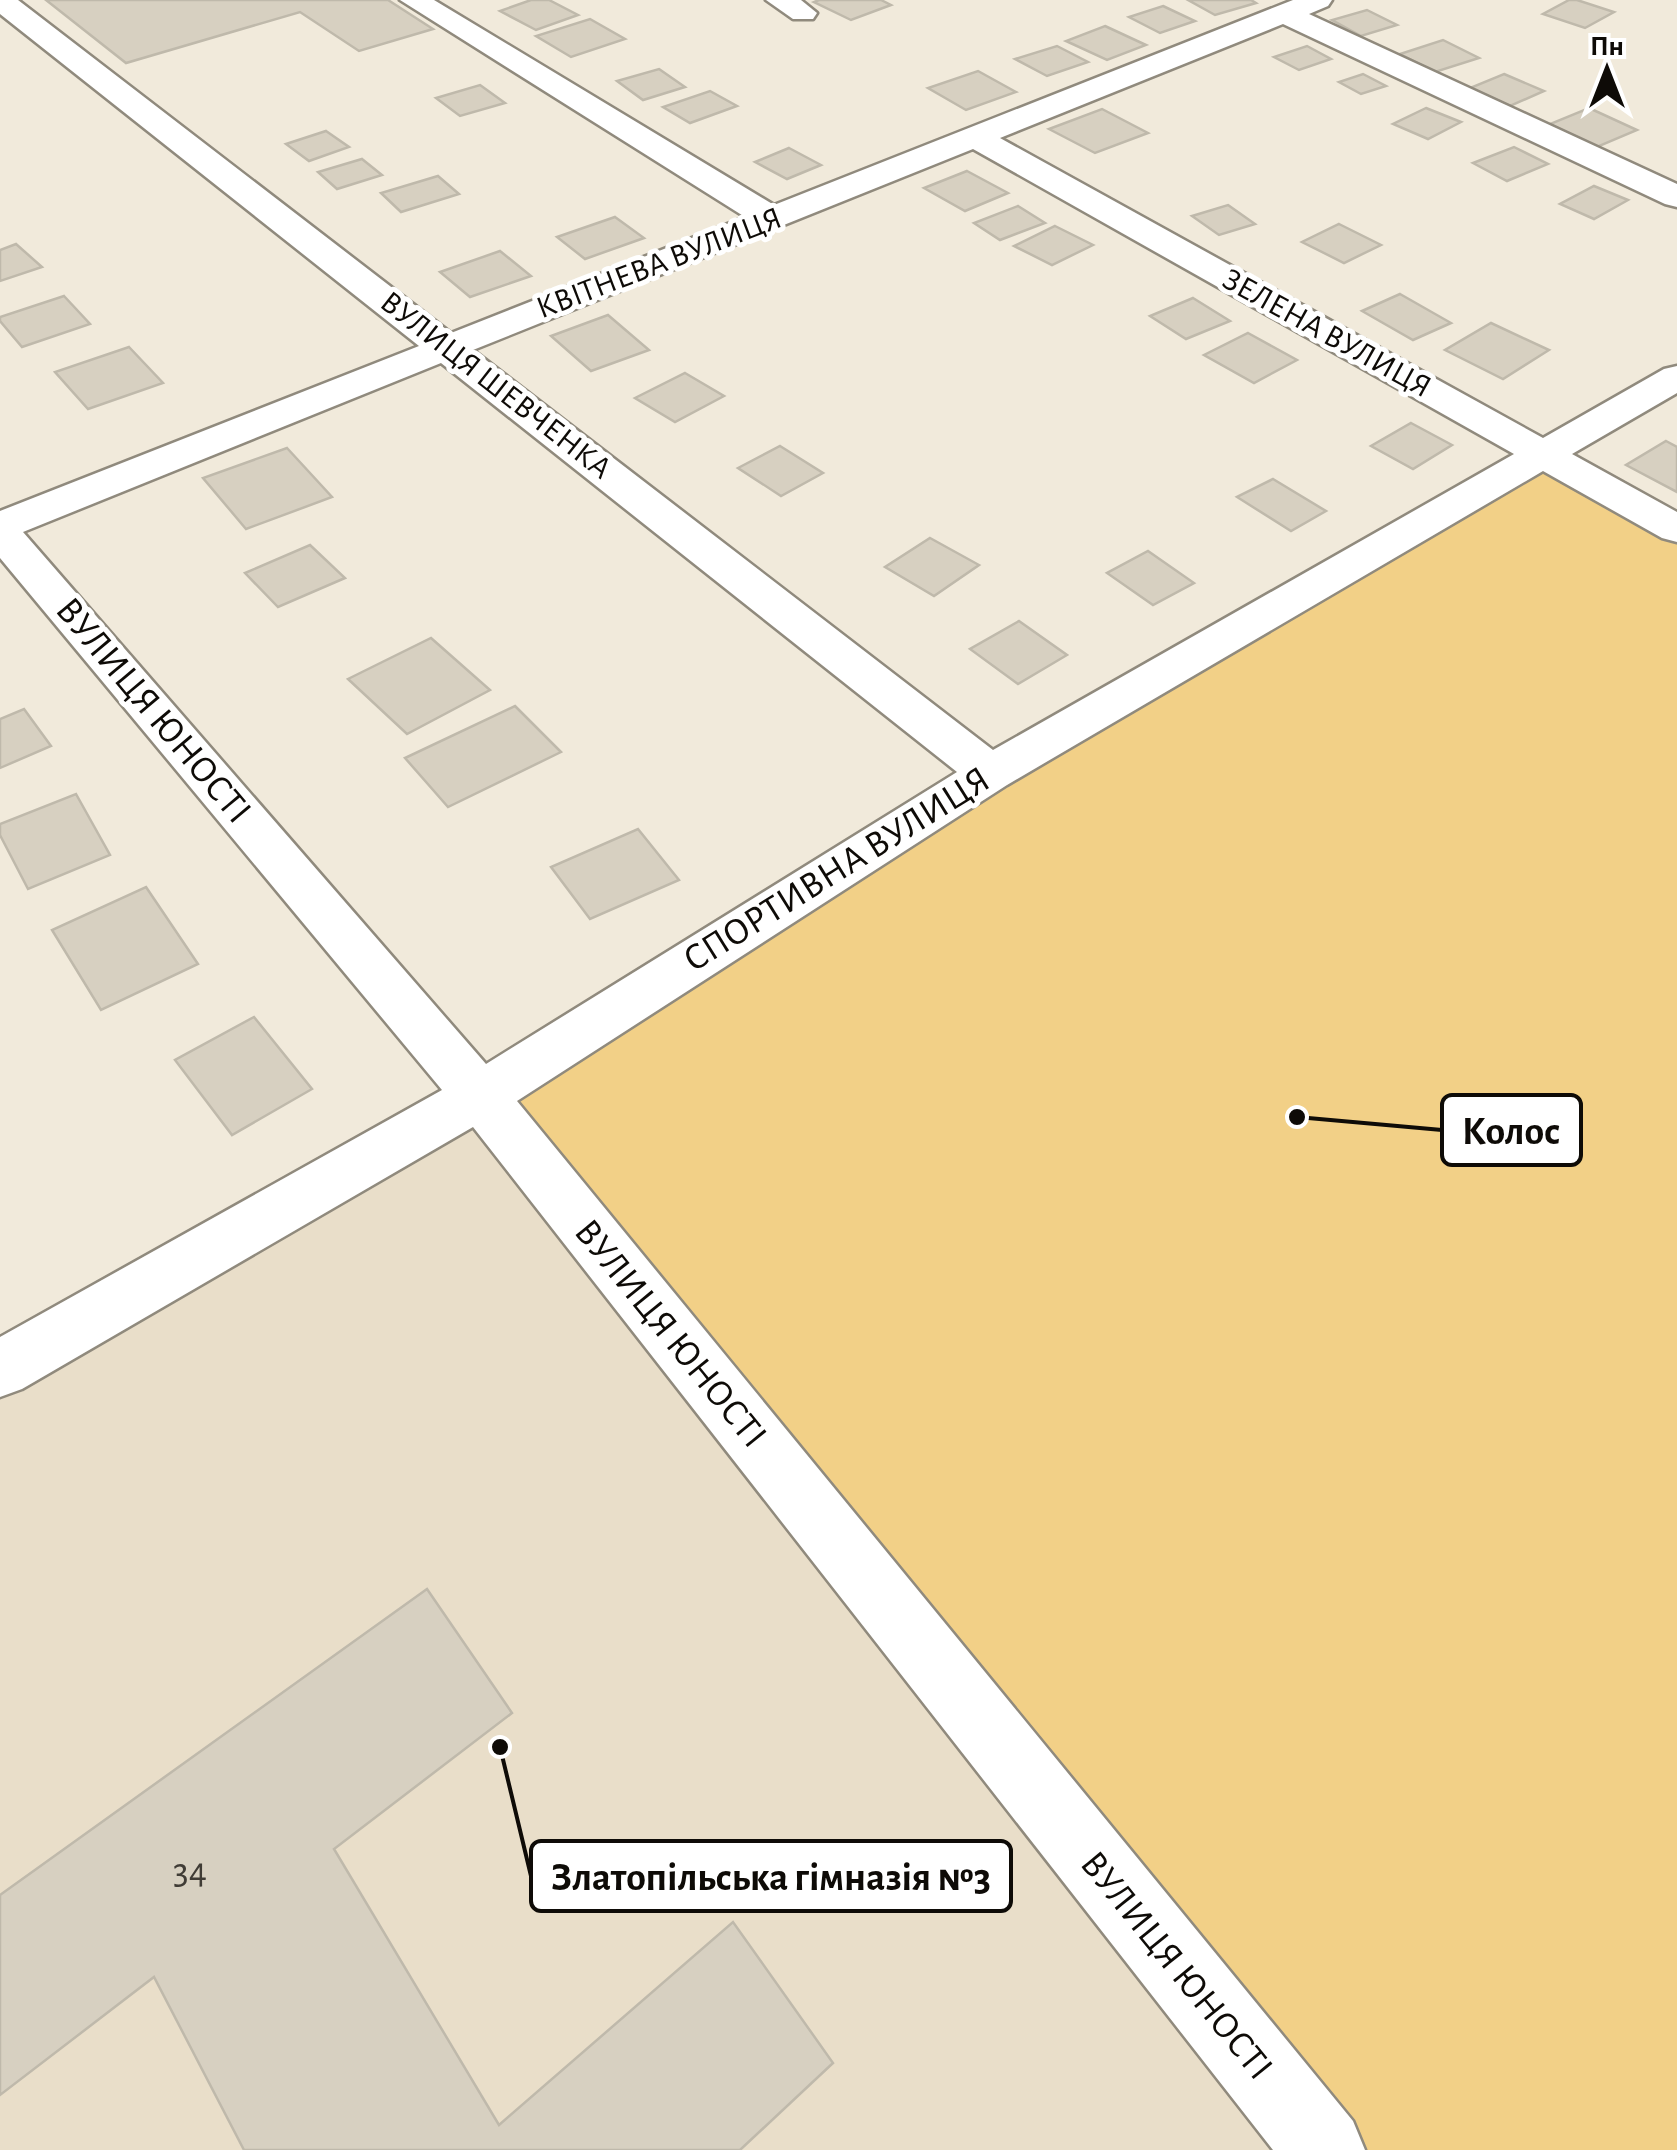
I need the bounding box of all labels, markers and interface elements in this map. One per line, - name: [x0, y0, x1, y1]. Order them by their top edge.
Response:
- north arrow: [1557, 20, 1657, 120]
- text: Пн: [1590, 33, 1624, 61]
- street label: КВІТНЕВА ВУЛИЦЯ: [532, 202, 786, 324]
- street label: ЗЕЛЕНА ВУЛИЦЯ: [1217, 263, 1437, 403]
- street label: ВУЛИЦЯ ШЕВЧЕНКА: [375, 285, 617, 485]
- street label: ВУЛИЦЯ ЮНОСТІ: [48, 591, 258, 831]
- street label: СПОРТИВНА ВУЛИЦЯ: [677, 760, 997, 980]
- callout: Колос: [1442, 1095, 1581, 1165]
- text: Колос: [1462, 1112, 1560, 1152]
- street label: ВУЛИЦЯ ЮНОСТІ: [567, 1213, 773, 1455]
- callout: Златопільська гімназія №3: [531, 1841, 1011, 1911]
- street label: ВУЛИЦЯ ЮНОСТІ: [1073, 1845, 1279, 2087]
- house number: 34: [173, 1853, 207, 1891]
- text: Златопільська гімназія №3: [551, 1858, 991, 1898]

